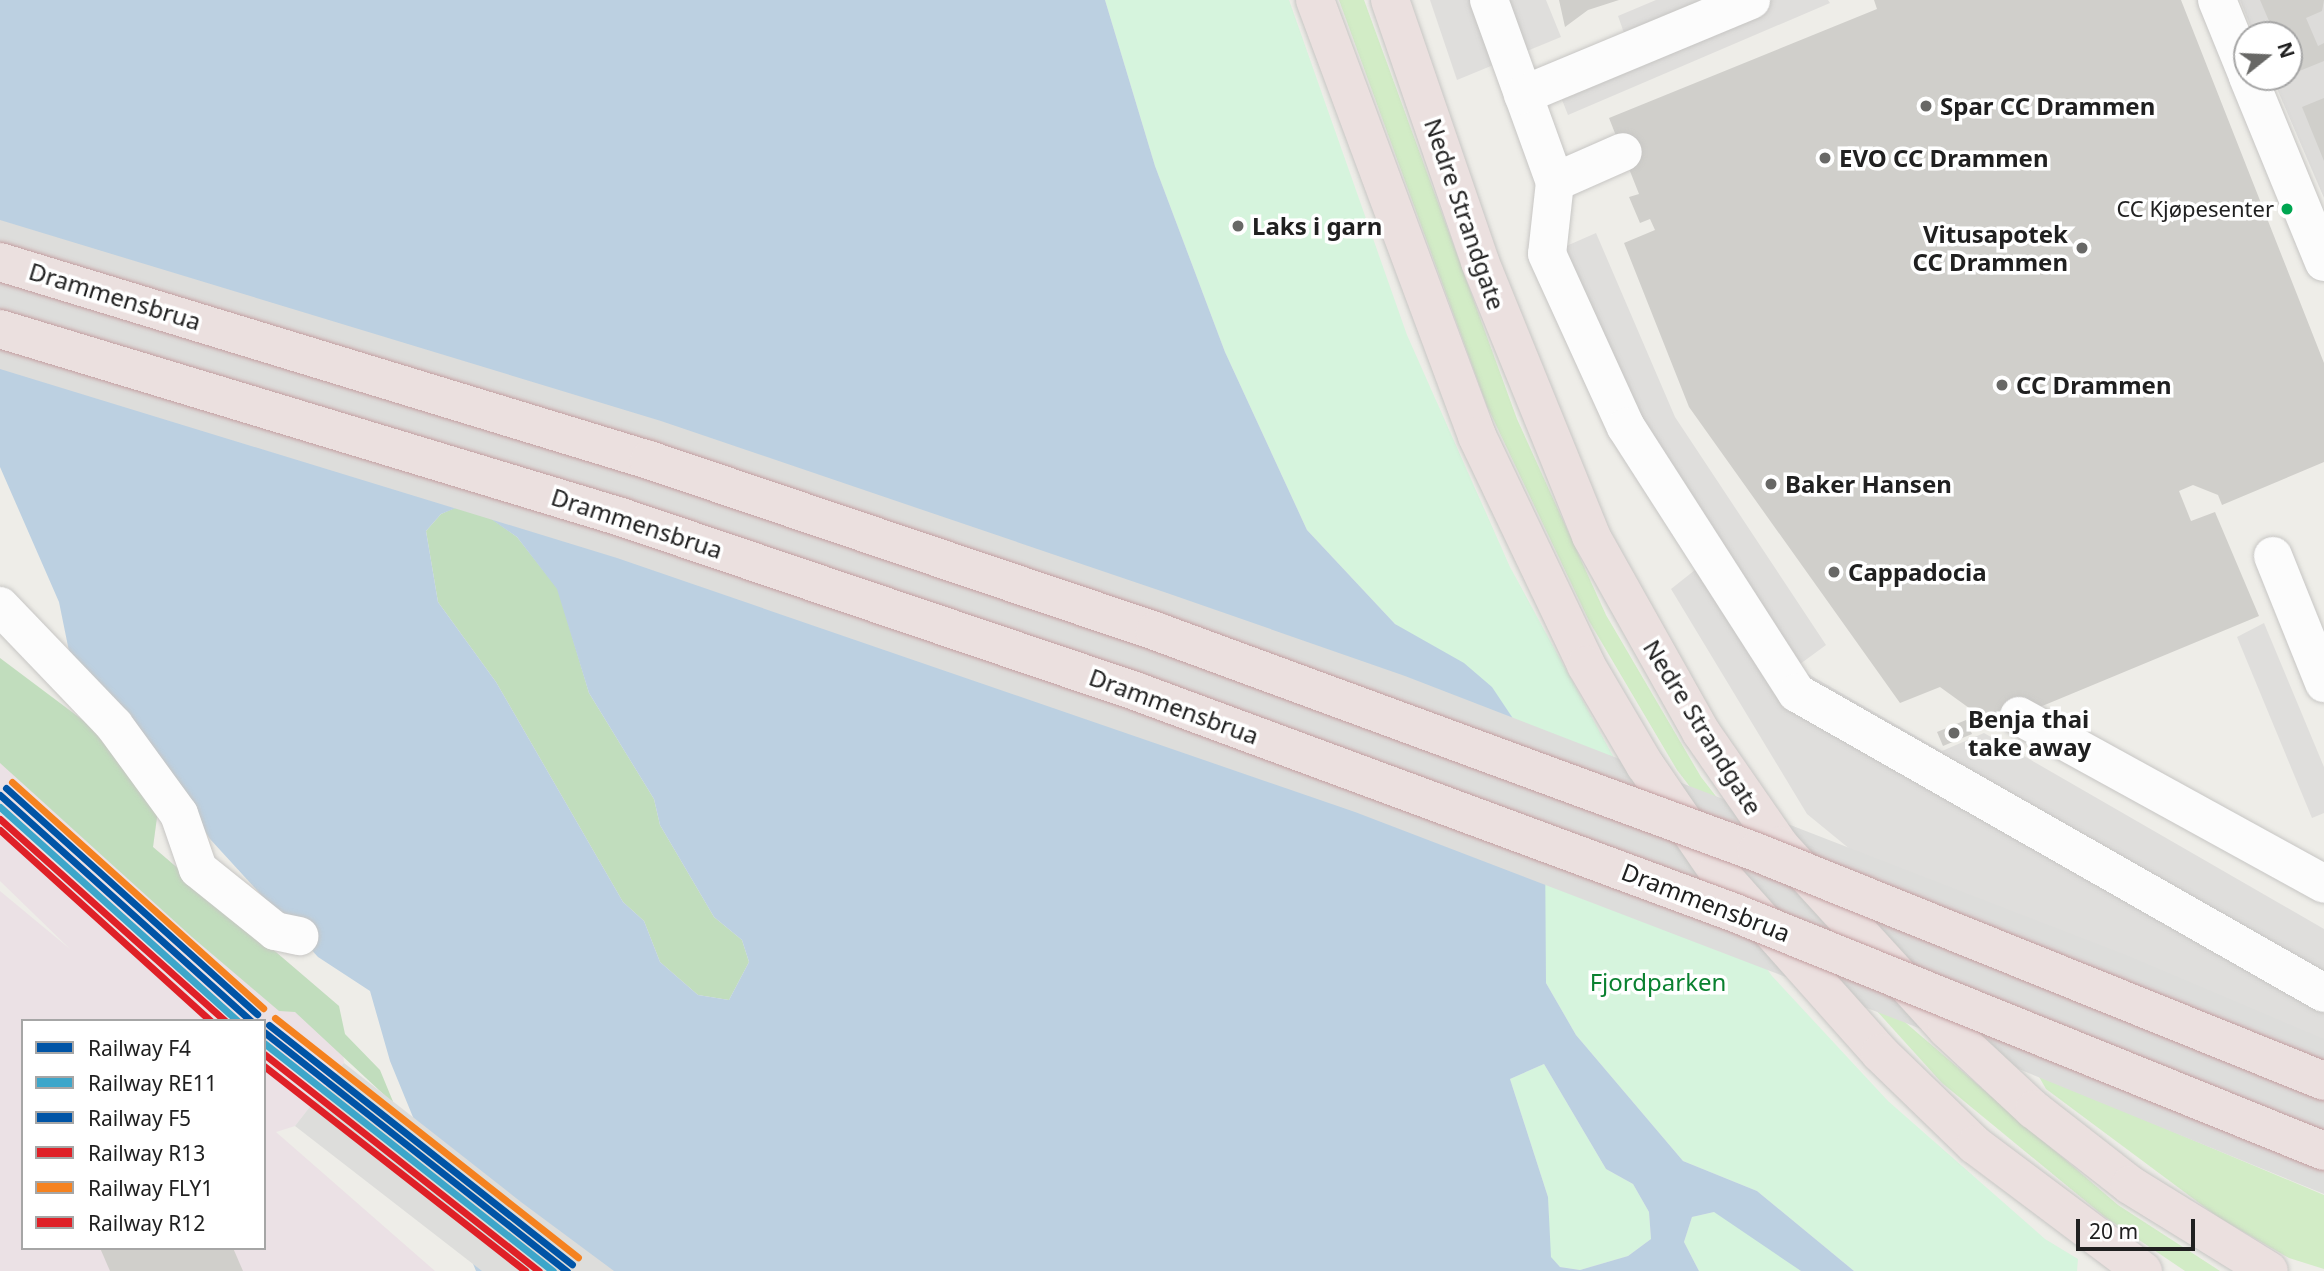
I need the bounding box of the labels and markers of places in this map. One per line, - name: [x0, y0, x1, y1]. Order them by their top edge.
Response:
- place label: Spar CC Drammen: [1940, 92, 2155, 120]
- marker: Spar CC Drammen: [1918, 98, 1934, 114]
- place label: EVO CC Drammen: [1839, 144, 2049, 172]
- marker: EVO CC Drammen: [1817, 150, 1833, 166]
- place label: CC Kjøpesenter: [2116, 196, 2274, 222]
- marker: CC Kjøpesenter: [2280, 202, 2294, 216]
- place label: Laks i garn: [1252, 212, 1382, 240]
- marker: Laks i garn: [1230, 218, 1246, 234]
- place label: Vitusapotek CC Drammen: [1913, 220, 2068, 276]
- marker: Vitusapotek CC Drammen: [2074, 240, 2090, 256]
- place label: CC Drammen: [2016, 371, 2171, 399]
- marker: CC Drammen: [1994, 377, 2010, 393]
- place label: Baker Hansen: [1785, 470, 1952, 498]
- marker: Baker Hansen: [1763, 476, 1779, 492]
- place label: Cappadocia: [1848, 558, 1987, 586]
- marker: Cappadocia: [1826, 564, 1842, 580]
- place label: Benja thai take away: [1968, 705, 2091, 761]
- marker: Benja thai take away: [1946, 725, 1962, 741]

